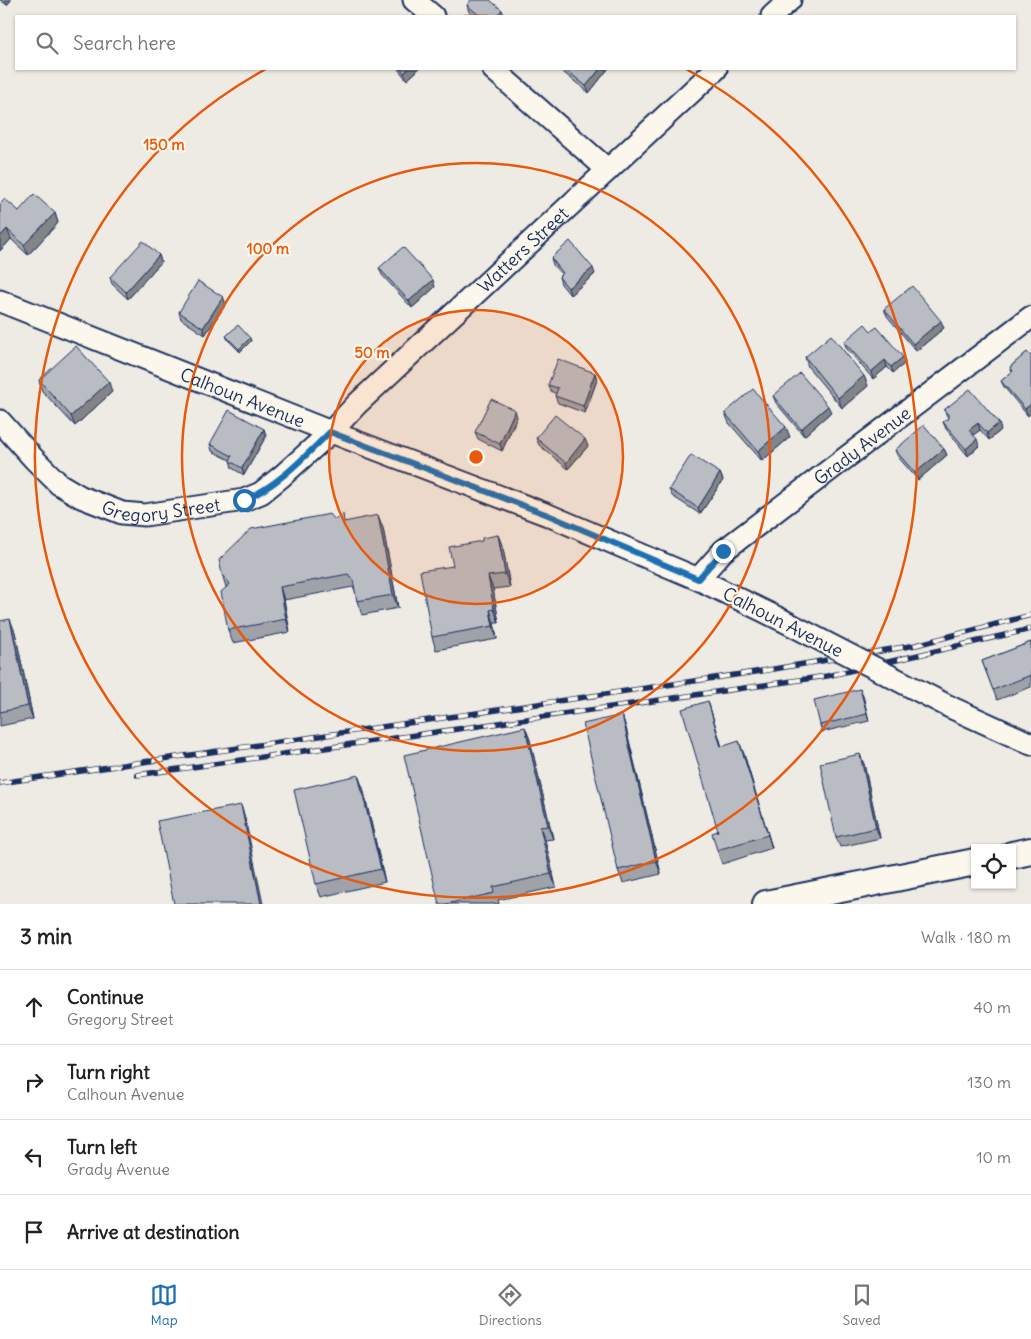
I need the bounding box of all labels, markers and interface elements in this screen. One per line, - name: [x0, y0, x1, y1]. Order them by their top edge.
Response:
- search box: [15, 15, 1016, 70]
- icon: search: [33, 29, 61, 57]
- text: Search here: [73, 31, 176, 55]
- text: 150 m: [143, 135, 185, 154]
- street label: Watters Street: [472, 202, 573, 297]
- text: 100 m: [247, 239, 289, 258]
- text: 50 m: [354, 343, 390, 362]
- street label: Calhoun Avenue: [177, 362, 308, 432]
- street label: Grady Avenue: [809, 401, 915, 490]
- centre of rings: [467, 448, 485, 466]
- route start: [233, 489, 256, 512]
- street label: Gregory Street: [98, 492, 222, 527]
- route end: [712, 540, 735, 563]
- street label: Calhoun Avenue: [719, 582, 847, 662]
- map controls: [971, 844, 1016, 889]
- button: locate: [971, 844, 1016, 889]
- text: 3 min: [20, 923, 72, 950]
- text: Walk · 180 m: [921, 927, 1011, 947]
- text: Continue: [67, 985, 144, 1009]
- icon: ahead: [20, 993, 48, 1021]
- text: 40 m: [973, 997, 1011, 1017]
- text: Gregory Street: [67, 1009, 173, 1029]
- text: Turn right: [67, 1060, 150, 1084]
- icon: right: [20, 1068, 48, 1096]
- text: 130 m: [967, 1072, 1011, 1092]
- text: Calhoun Avenue: [67, 1084, 184, 1104]
- text: Turn left: [67, 1135, 137, 1159]
- icon: left: [20, 1143, 48, 1171]
- text: 10 m: [976, 1147, 1011, 1167]
- text: Grady Avenue: [67, 1159, 170, 1179]
- icon: arrive: [20, 1218, 48, 1246]
- text: Arrive at destination: [67, 1220, 240, 1244]
- tab: Map: [150, 1281, 178, 1329]
- tab: Directions: [479, 1281, 542, 1329]
- tab: Saved: [842, 1281, 881, 1329]

